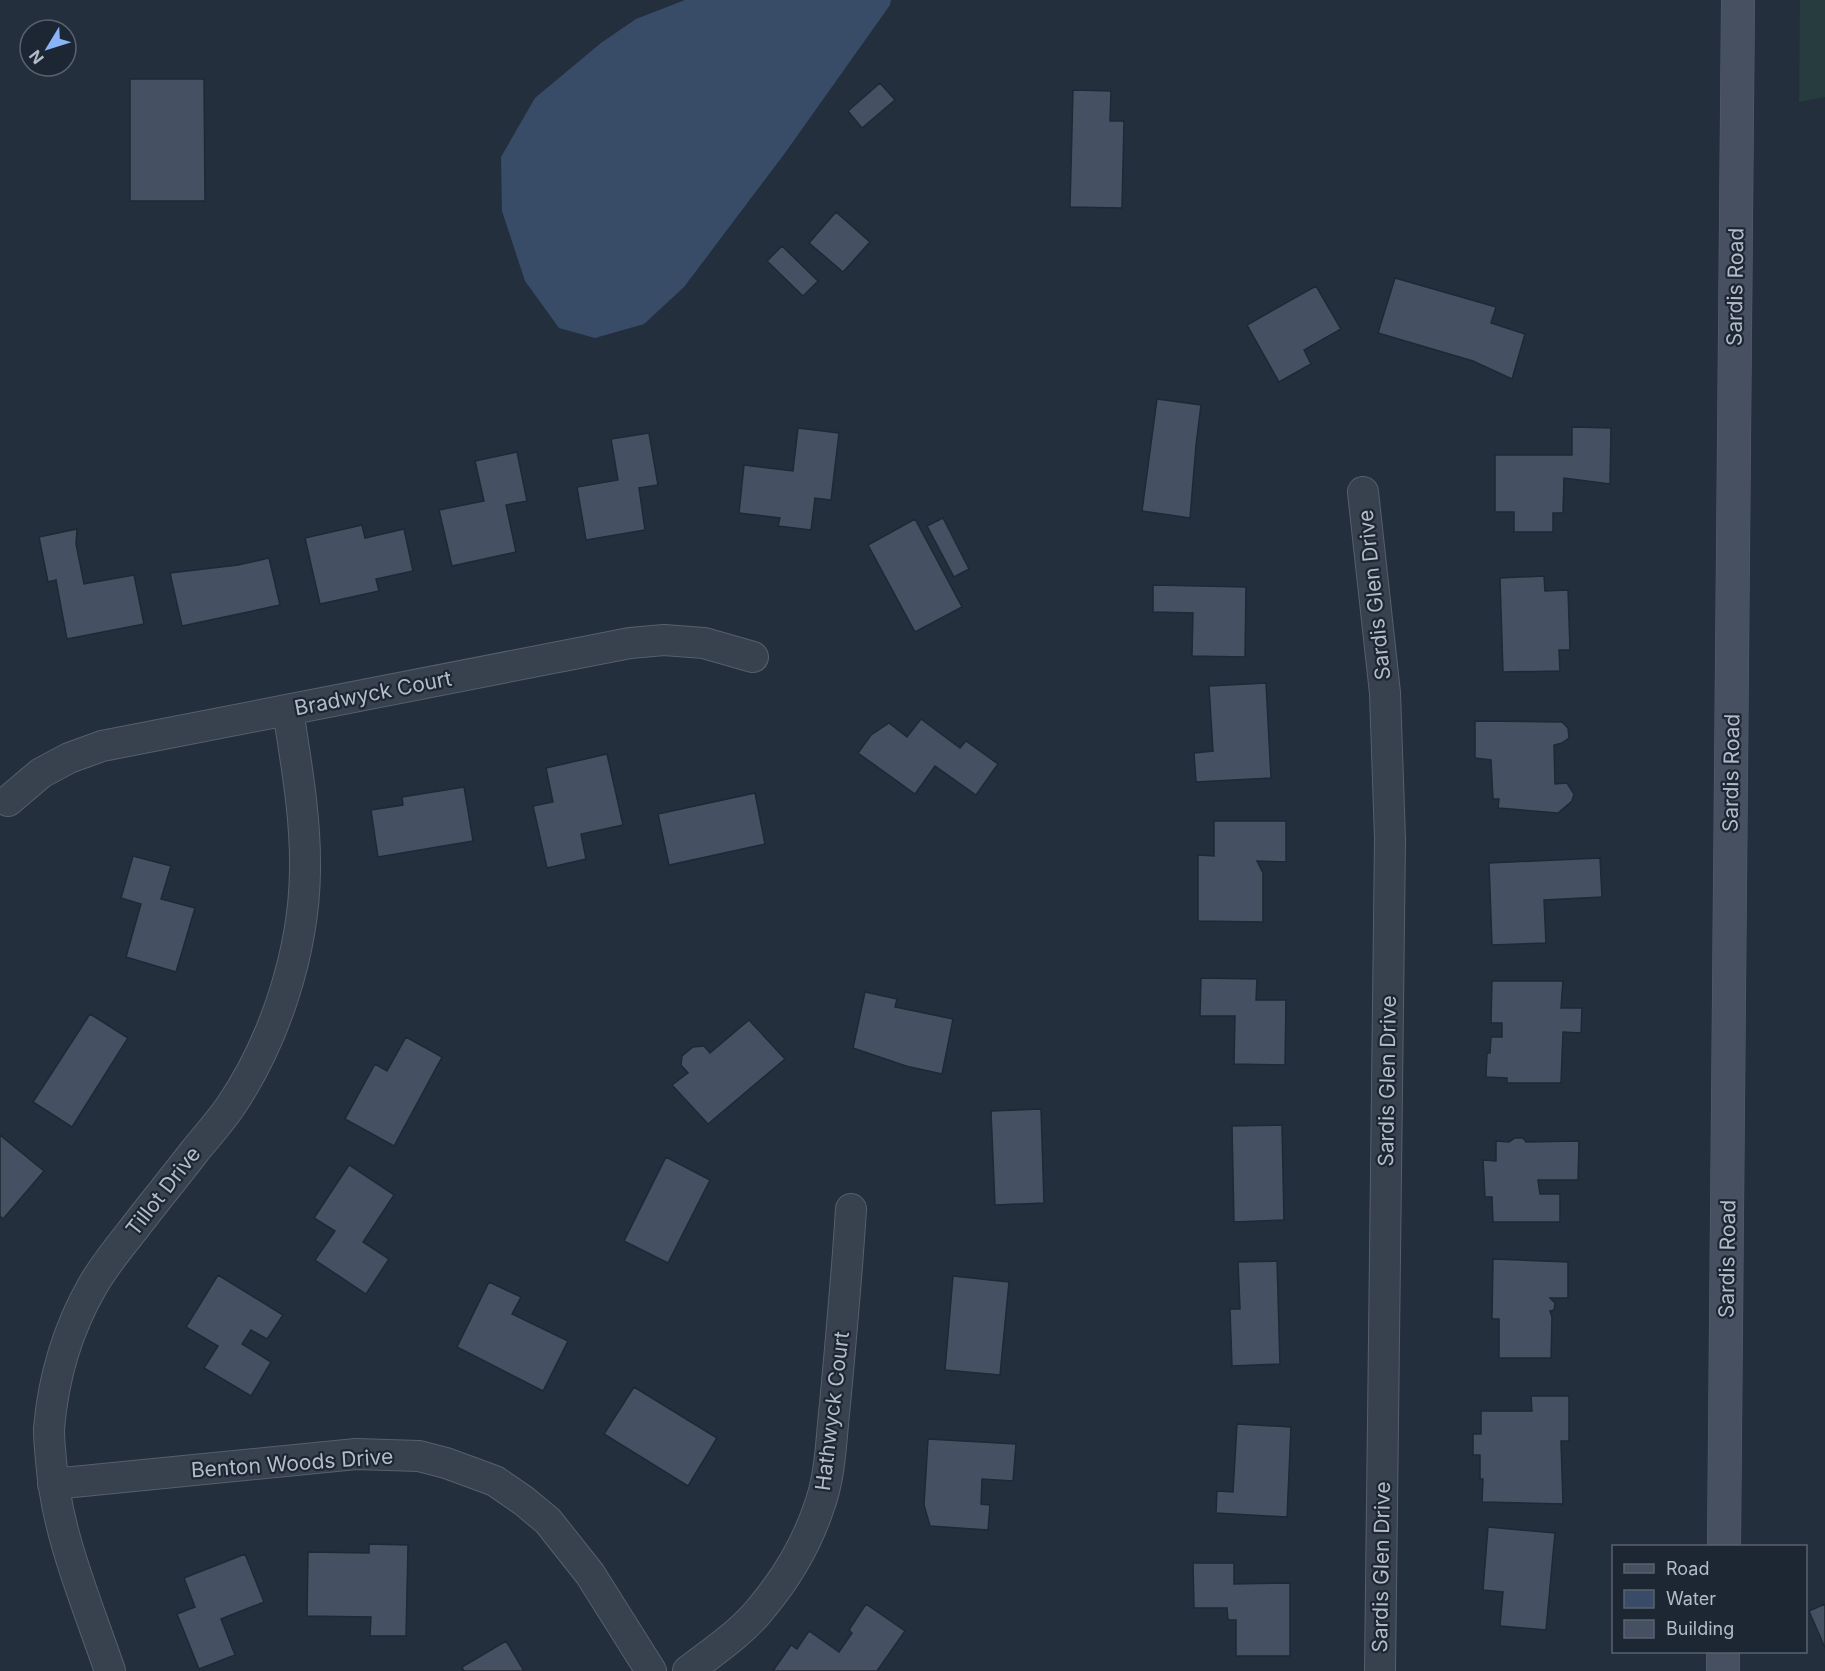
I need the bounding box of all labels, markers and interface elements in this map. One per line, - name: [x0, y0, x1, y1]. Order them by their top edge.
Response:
- north arrow: [18, 18, 78, 78]
- text: N: [25, 46, 48, 68]
- street label: Sardis Road: [1721, 228, 1749, 346]
- street label: Sardis Glen Drive: [1353, 509, 1395, 681]
- street label: Bradwyck Court: [292, 665, 454, 721]
- street label: Sardis Road: [1717, 714, 1745, 832]
- street label: Sardis Glen Drive: [1373, 995, 1401, 1167]
- street label: Tillot Drive: [120, 1141, 206, 1241]
- street label: Sardis Road: [1713, 1200, 1741, 1318]
- street label: Hathwyck Court: [810, 1330, 854, 1492]
- street label: Benton Woods Drive: [190, 1443, 394, 1483]
- street label: Sardis Glen Drive: [1367, 1481, 1395, 1653]
- legend: [1612, 1545, 1807, 1653]
- text: Road: [1666, 1558, 1709, 1579]
- text: Water: [1666, 1588, 1716, 1609]
- text: Building: [1666, 1618, 1734, 1639]

